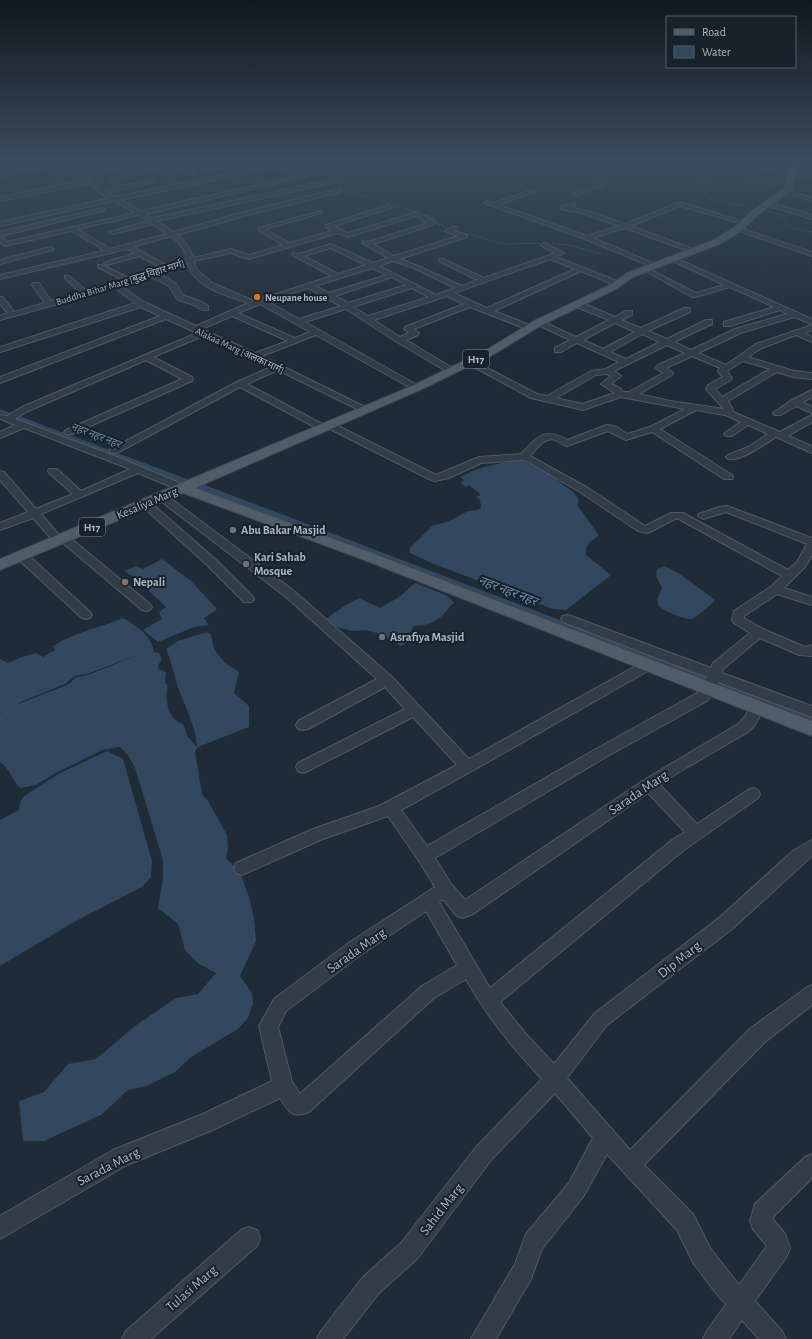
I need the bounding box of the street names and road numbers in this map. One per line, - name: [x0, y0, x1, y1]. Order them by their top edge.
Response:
- street label: Buddha Bihar Marg [बुद्ध विहार मार्ग]: [55, 258, 186, 308]
- street label: Alakaa Marg [अलका मार्ग]: [194, 325, 286, 376]
- road number: H17: [463, 350, 489, 368]
- street label: Kesaliya Marg: [115, 485, 180, 522]
- road number: H17: [79, 518, 105, 536]
- street label: Sarada Marg: [606, 768, 671, 818]
- street label: Sarada Marg: [325, 925, 389, 976]
- street label: Dip Marg: [655, 939, 704, 981]
- street label: Sarada Marg: [75, 1145, 142, 1189]
- street label: Sahid Marg: [417, 1181, 466, 1238]
- street label: Tulasi Marg: [164, 1263, 220, 1314]

